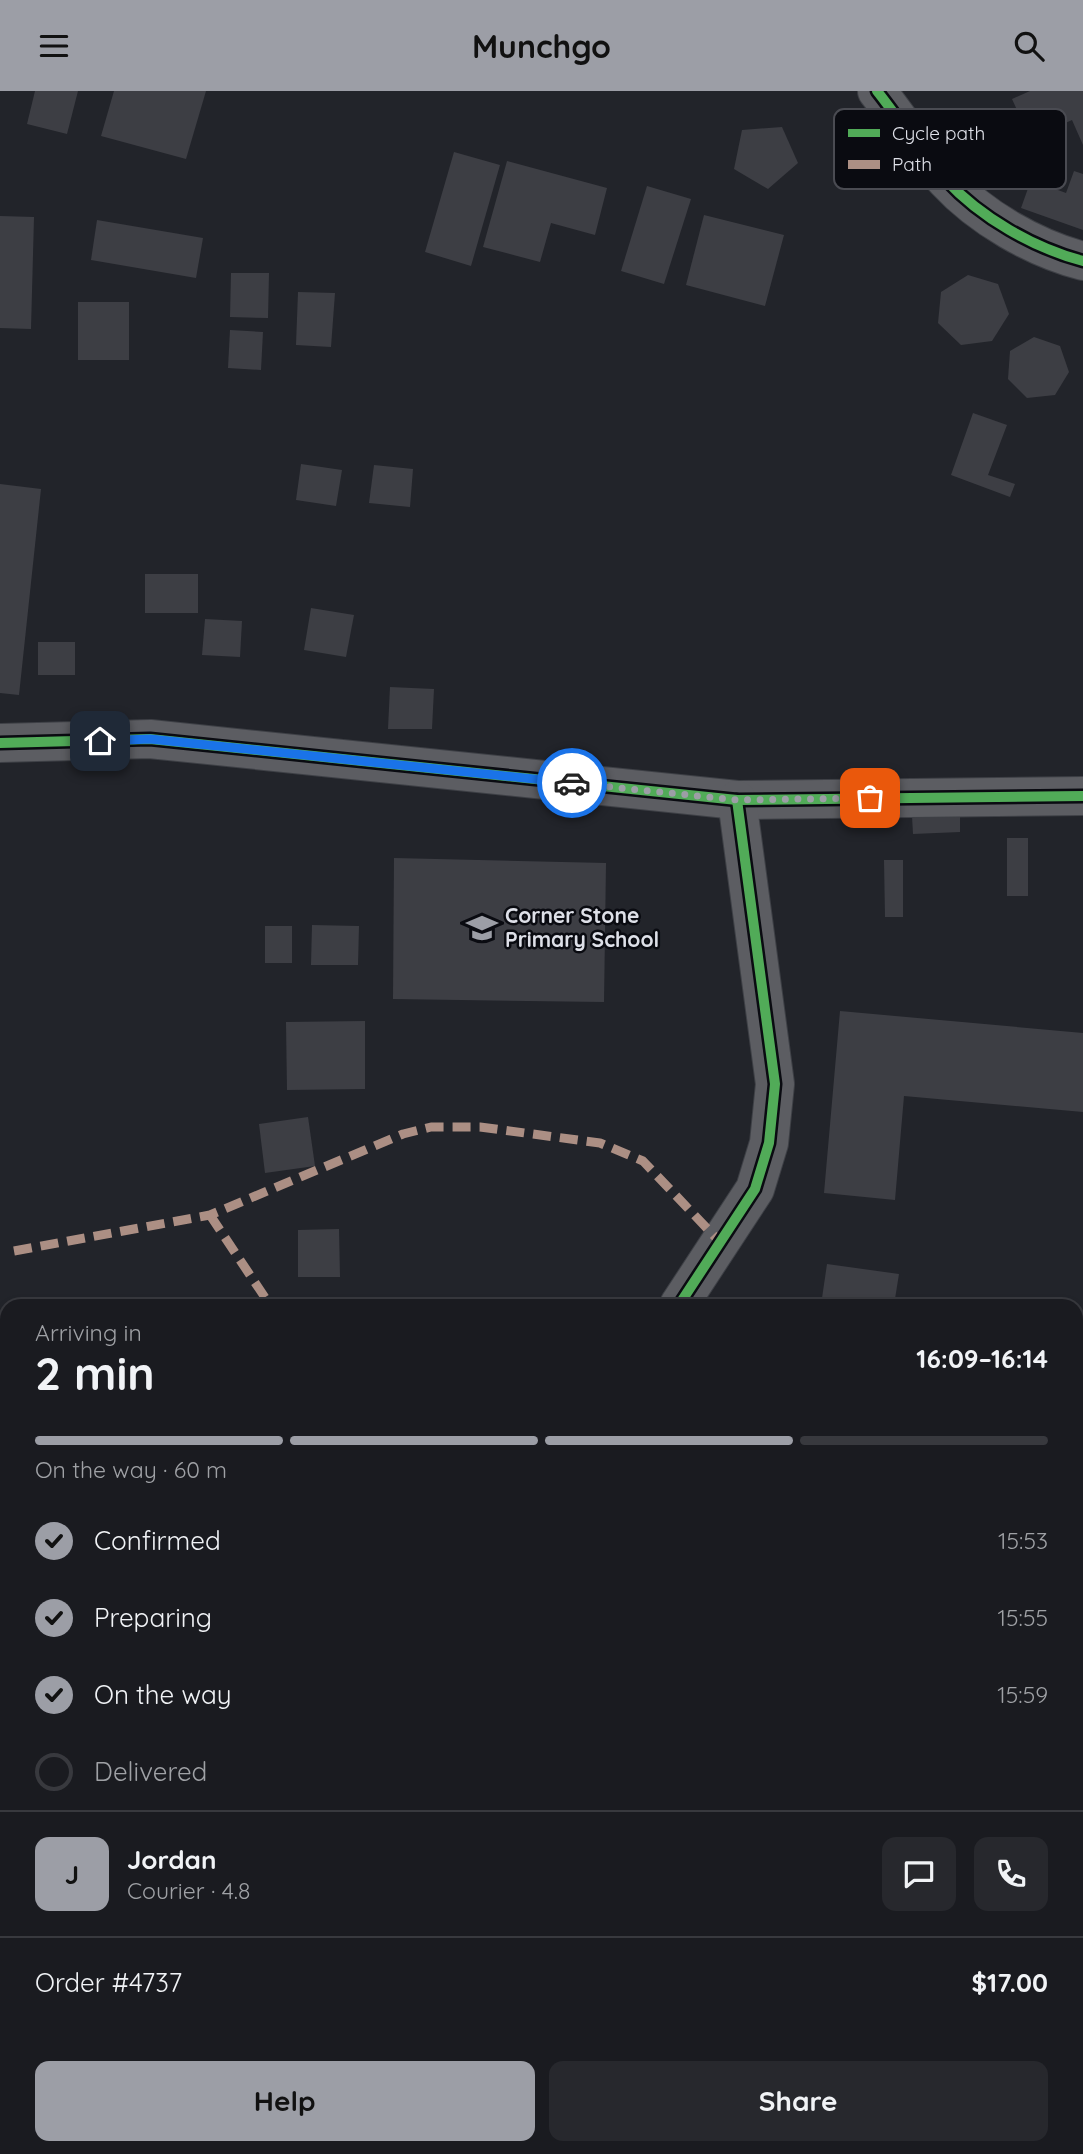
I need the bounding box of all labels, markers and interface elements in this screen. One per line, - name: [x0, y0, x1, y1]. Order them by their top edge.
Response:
- text: Munchgo: [472, 26, 611, 66]
- icon: menu: [35, 27, 73, 65]
- icon: search: [1010, 27, 1048, 65]
- legend: [834, 109, 1066, 189]
- text: Cycle path: [892, 121, 985, 145]
- text: Path: [892, 152, 932, 176]
- pin: [70, 711, 130, 771]
- icon: home: [81, 722, 119, 760]
- courier: [537, 748, 607, 818]
- icon: car: [553, 764, 591, 802]
- pin: [840, 768, 900, 828]
- icon: bag: [851, 779, 889, 817]
- place label: Corner Stone Primary School: [505, 902, 659, 952]
- school or university icon: Corner Stone Primary School: [465, 911, 499, 945]
- text: Arriving in: [35, 1318, 142, 1347]
- text: 16:09–16:14: [916, 1342, 1048, 1375]
- text: 2 min: [35, 1344, 155, 1402]
- text: On the way · 60 m: [35, 1455, 227, 1484]
- icon: check: [35, 1522, 73, 1560]
- text: Confirmed: [94, 1524, 221, 1557]
- text: 15:53: [998, 1526, 1048, 1555]
- icon: check: [35, 1599, 73, 1637]
- text: Preparing: [94, 1601, 212, 1634]
- text: 15:55: [998, 1603, 1048, 1632]
- icon: check: [35, 1676, 73, 1714]
- text: On the way: [94, 1678, 232, 1711]
- text: 15:59: [997, 1680, 1048, 1709]
- text: Delivered: [94, 1755, 207, 1788]
- button: chat: [882, 1837, 956, 1911]
- button: phone: [974, 1837, 1048, 1911]
- text: Jordan: [127, 1843, 216, 1876]
- text: J: [65, 1858, 79, 1891]
- text: Courier · 4.8: [127, 1876, 250, 1905]
- text: Order #4737: [35, 1966, 182, 1999]
- text: $17.00: [972, 1966, 1048, 1999]
- button: Help: [35, 2061, 535, 2141]
- button: Share: [549, 2061, 1048, 2141]

